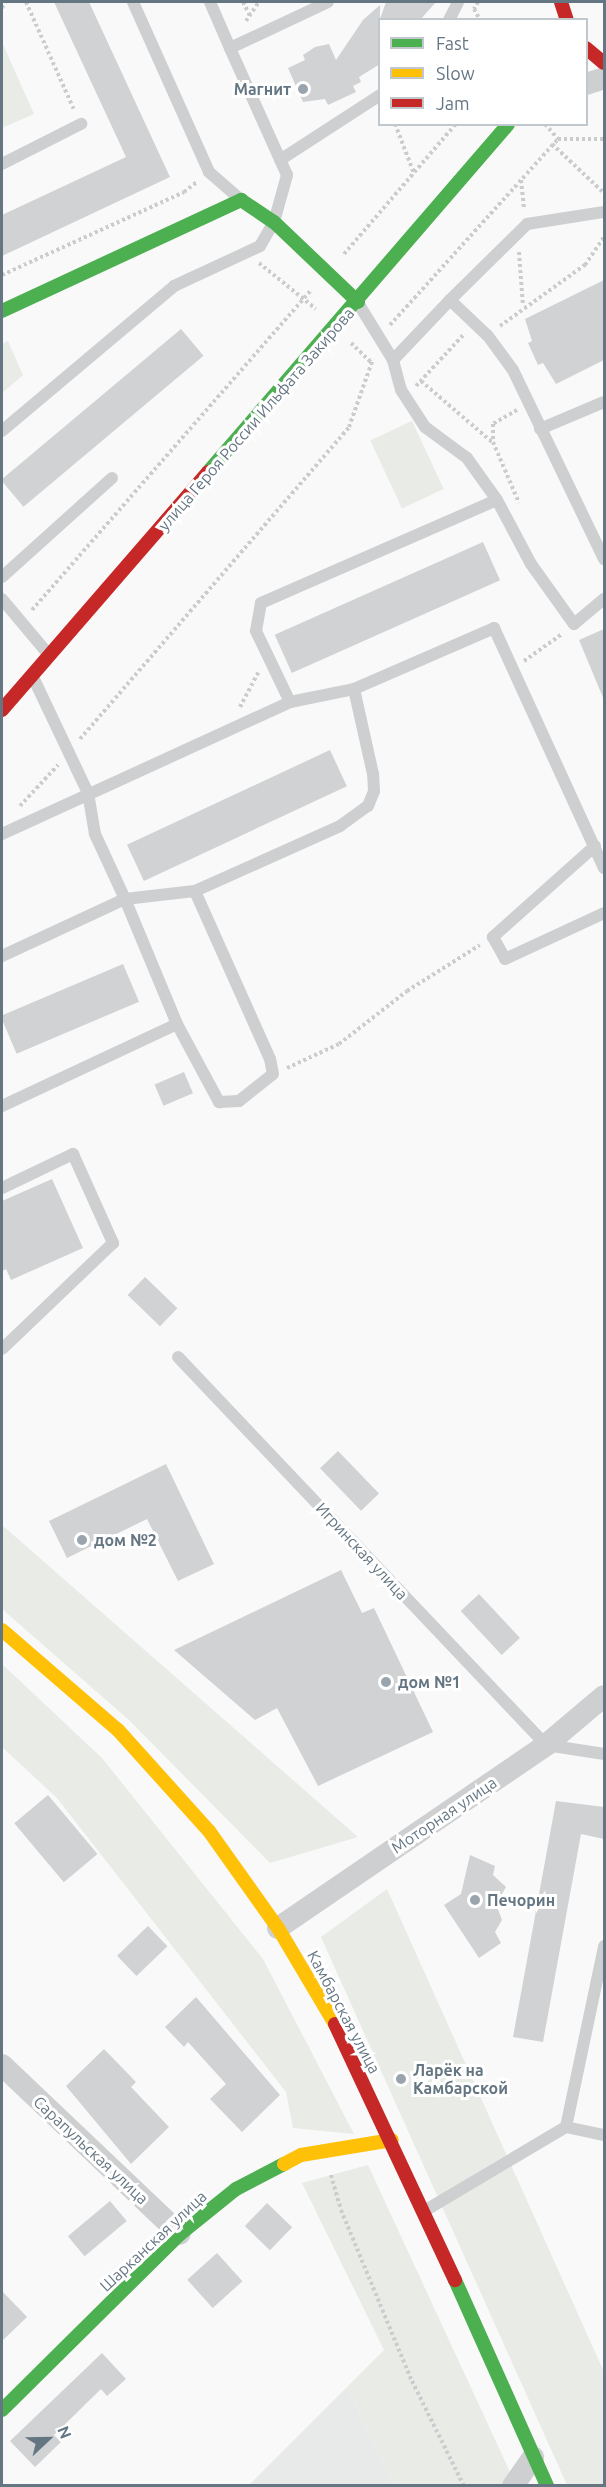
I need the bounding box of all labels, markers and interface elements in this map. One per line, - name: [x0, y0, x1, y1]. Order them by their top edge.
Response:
- legend: [378, 18, 588, 126]
- text: Fast: [436, 33, 469, 53]
- text: Slow: [436, 63, 475, 83]
- place label: Магнит: [234, 79, 291, 99]
- marker: Магнит: [296, 82, 310, 96]
- text: Jam: [436, 93, 470, 113]
- street label: улица Героя России Ильфата Закирова: [154, 304, 358, 534]
- street label: Игринская улица: [312, 1498, 412, 1604]
- place label: дом №2: [94, 1530, 157, 1550]
- marker: дом №2: [75, 1533, 89, 1547]
- place label: дом №1: [398, 1672, 461, 1692]
- marker: дом №1: [379, 1675, 393, 1689]
- street label: Моторная улица: [388, 1773, 500, 1857]
- place label: Печорин: [487, 1890, 555, 1910]
- marker: Печорин: [468, 1893, 482, 1907]
- street label: Камбарская улица: [303, 1947, 385, 2077]
- place label: Ларёк на Камбарской: [413, 2060, 508, 2098]
- marker: Ларёк на Камбарской: [394, 2072, 408, 2086]
- street label: Сарапульская улица: [30, 2092, 152, 2208]
- street label: Шарканская улица: [96, 2187, 210, 2295]
- north arrow: [18, 2409, 78, 2469]
- text: N: [54, 2423, 75, 2441]

